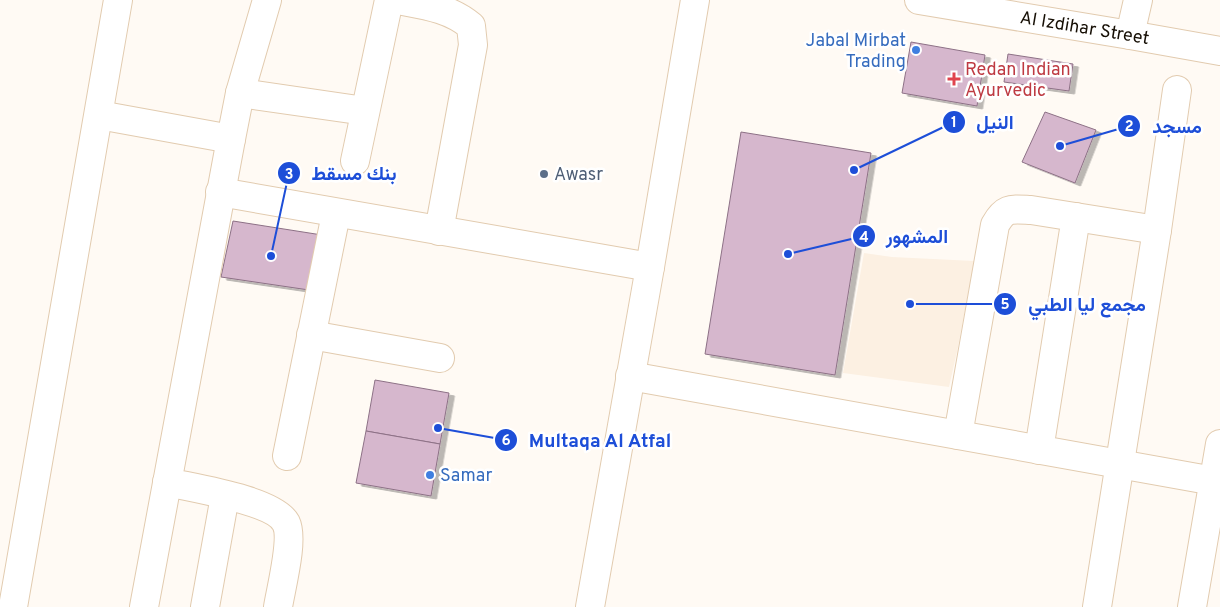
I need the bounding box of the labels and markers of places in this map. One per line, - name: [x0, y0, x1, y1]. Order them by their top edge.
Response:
- place label: Jabal Mirbat Trading: [806, 30, 906, 74]
- marker: Jabal Mirbat Trading: [910, 44, 922, 56]
- place label: Redan Indian Ayurvedic: [965, 59, 1071, 103]
- marker: Redan Indian Ayurvedic: [947, 72, 961, 86]
- callout: النيل: [941, 105, 1024, 139]
- callout: مسجد: [1117, 109, 1212, 143]
- callout: بنك مسقط: [277, 156, 407, 190]
- place label: Awasr: [554, 164, 603, 187]
- marker: Awasr: [538, 168, 550, 180]
- callout: المشهور: [851, 219, 959, 253]
- callout: مجمع ليا الطبي: [993, 287, 1155, 321]
- callout: Multaqa Al Atfal: [493, 423, 682, 457]
- place label: Samar: [440, 465, 493, 488]
- marker: Samar: [424, 469, 436, 481]

